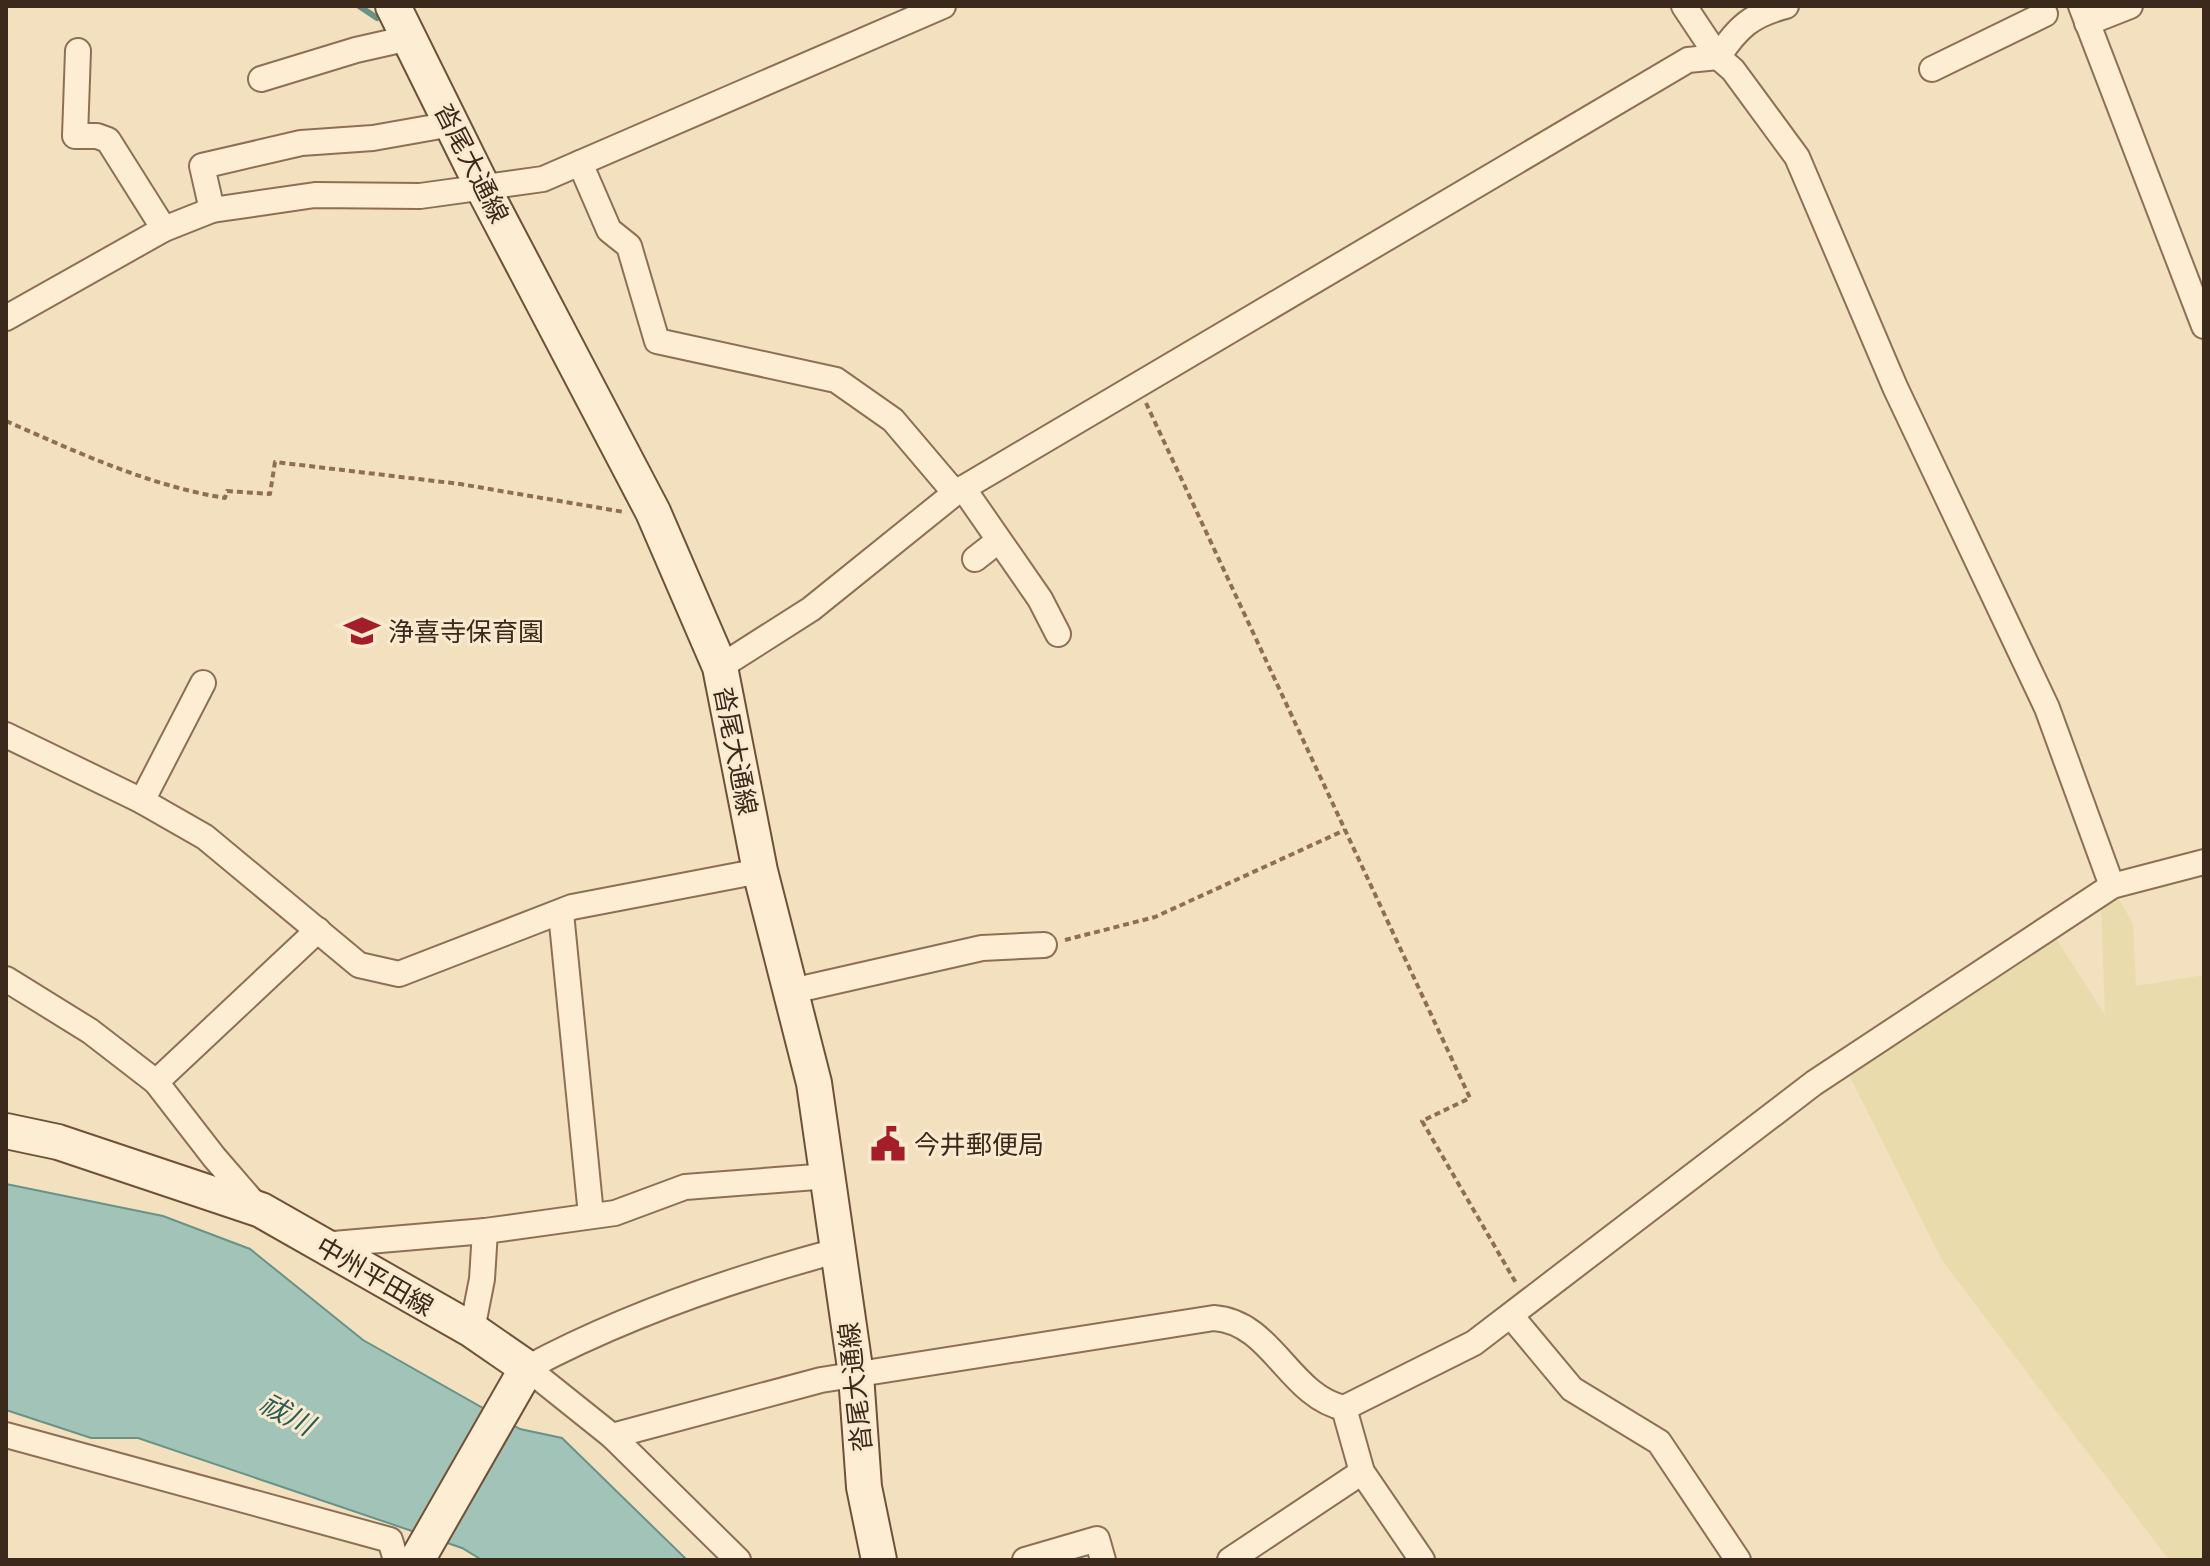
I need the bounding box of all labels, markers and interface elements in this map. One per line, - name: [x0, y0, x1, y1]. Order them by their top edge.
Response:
- street label: 沓尾大通線: [428, 98, 516, 228]
- school or university icon: 浄喜寺保育園: [343, 612, 381, 650]
- place label: 浄喜寺保育園: [388, 615, 544, 648]
- street label: 沓尾大通線: [707, 684, 765, 818]
- public building icon: 今井郵便局: [869, 1125, 907, 1163]
- place label: 今井郵便局: [914, 1128, 1044, 1161]
- street label: 中州平田線: [310, 1229, 440, 1323]
- street label: 沓尾大通線: [832, 1321, 878, 1453]
- water label: 祓川: [254, 1385, 323, 1444]

